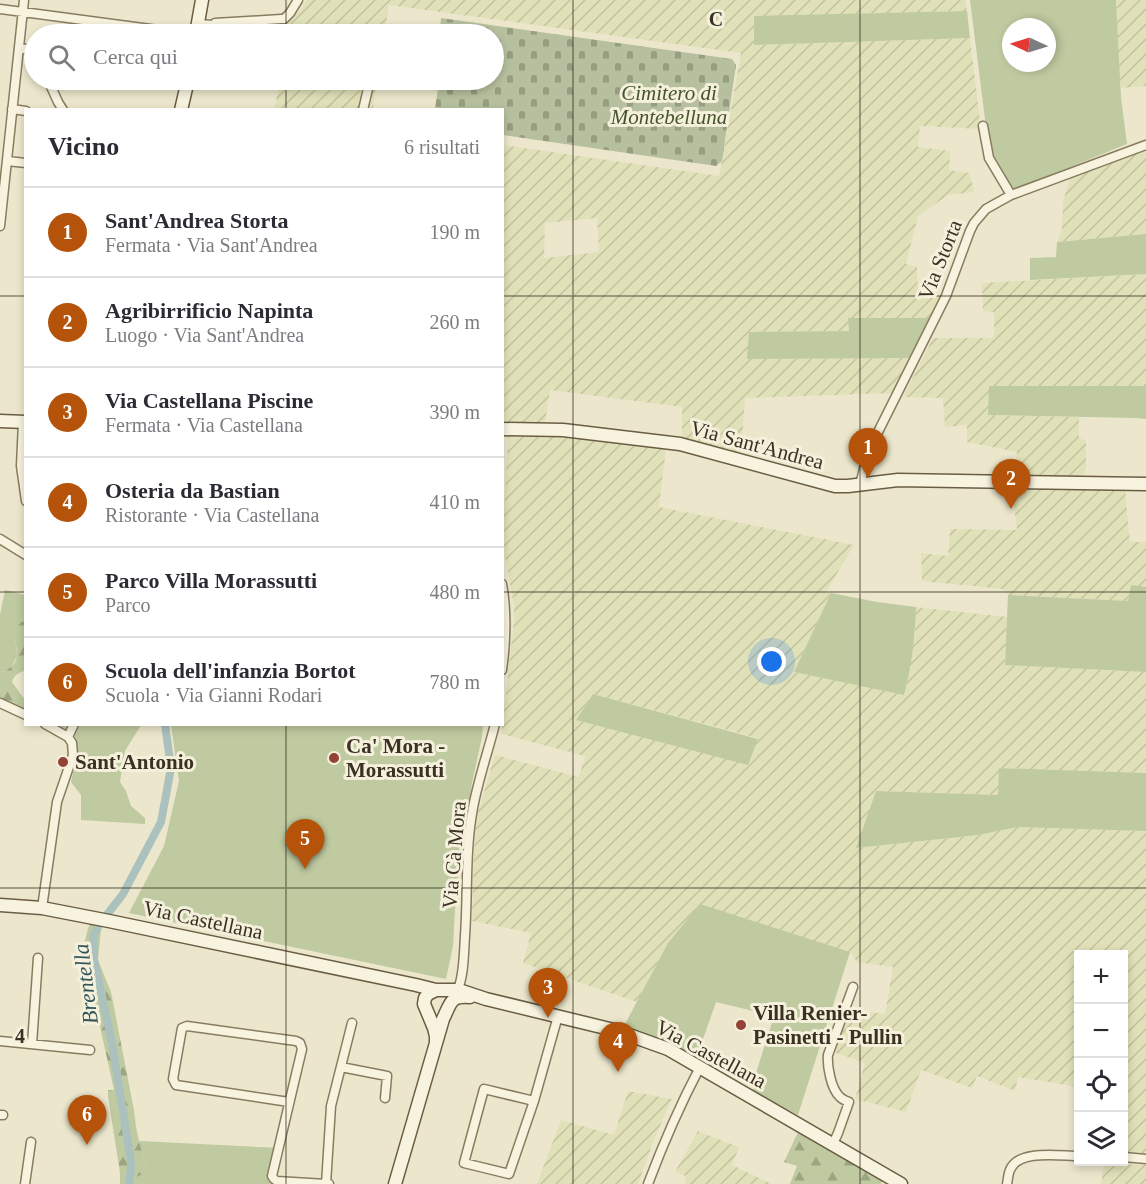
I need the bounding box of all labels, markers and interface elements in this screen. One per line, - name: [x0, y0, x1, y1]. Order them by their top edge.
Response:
- text: C: [709, 8, 723, 30]
- north arrow: [1002, 18, 1056, 72]
- search box: [24, 24, 504, 90]
- icon: search: [45, 41, 78, 74]
- text: Cerca qui: [93, 44, 178, 69]
- park label: Cimitero di Montebelluna: [610, 81, 727, 129]
- text: Vicino: [48, 132, 119, 161]
- text: 6 risultati: [404, 136, 480, 158]
- text: Sant'Andrea Storta: [105, 208, 289, 233]
- street label: Via Storta: [913, 216, 967, 304]
- text: 1: [63, 221, 73, 243]
- text: 190 m: [429, 221, 480, 243]
- text: Fermata · Via Sant'Andrea: [105, 234, 318, 256]
- text: Agribirrificio Napinta: [105, 298, 313, 323]
- text: 2: [63, 311, 73, 333]
- text: 260 m: [429, 311, 480, 333]
- text: Luogo · Via Sant'Andrea: [105, 324, 304, 346]
- text: Via Castellana Piscine: [105, 388, 313, 413]
- text: 3: [63, 401, 73, 423]
- text: 390 m: [429, 401, 480, 423]
- text: Fermata · Via Castellana: [105, 414, 303, 436]
- street label: Via Sant'Andrea: [688, 416, 827, 475]
- pin: 1: [848, 428, 888, 478]
- pin: 2: [992, 460, 1030, 509]
- text: Osteria da Bastian: [105, 478, 280, 503]
- text: 4: [63, 491, 73, 513]
- text: 410 m: [429, 491, 480, 513]
- text: Ristorante · Via Castellana: [105, 504, 319, 526]
- text: Parco Villa Morassutti: [105, 568, 317, 593]
- text: 5: [63, 581, 73, 603]
- text: 480 m: [429, 581, 480, 603]
- text: Parco: [105, 594, 151, 616]
- your location: [757, 647, 786, 676]
- text: Scuola dell'infanzia Bortot: [105, 658, 356, 683]
- text: 6: [63, 671, 73, 693]
- text: 780 m: [429, 671, 480, 693]
- text: Scuola · Via Gianni Rodari: [105, 684, 322, 706]
- place label: Ca' Mora - Morassutti: [346, 734, 445, 782]
- place label: Sant'Antonio: [75, 750, 194, 774]
- marker: Ca' Mora - Morassutti: [327, 751, 341, 765]
- marker: Sant'Antonio: [56, 755, 70, 769]
- street label: Via Cà Mora: [437, 799, 471, 910]
- pin: 5: [286, 820, 324, 869]
- street label: Via Castellana: [141, 896, 266, 945]
- water label: Brentella: [68, 942, 103, 1026]
- map controls: [1074, 950, 1128, 1166]
- button: +: [1074, 950, 1128, 1004]
- pin: 3: [528, 968, 568, 1018]
- place label: Villa Renier- Pasinetti - Pullin: [753, 1001, 903, 1049]
- button: −: [1074, 1004, 1128, 1058]
- street label: Via Castellana: [652, 1015, 771, 1093]
- marker: Villa Renier- Pasinetti - Pullin: [734, 1018, 748, 1032]
- pin: 4: [598, 1022, 638, 1072]
- text: 4: [15, 1025, 25, 1047]
- button: locate: [1074, 1058, 1128, 1112]
- pin: 6: [68, 1096, 106, 1145]
- button: layers: [1074, 1112, 1128, 1166]

